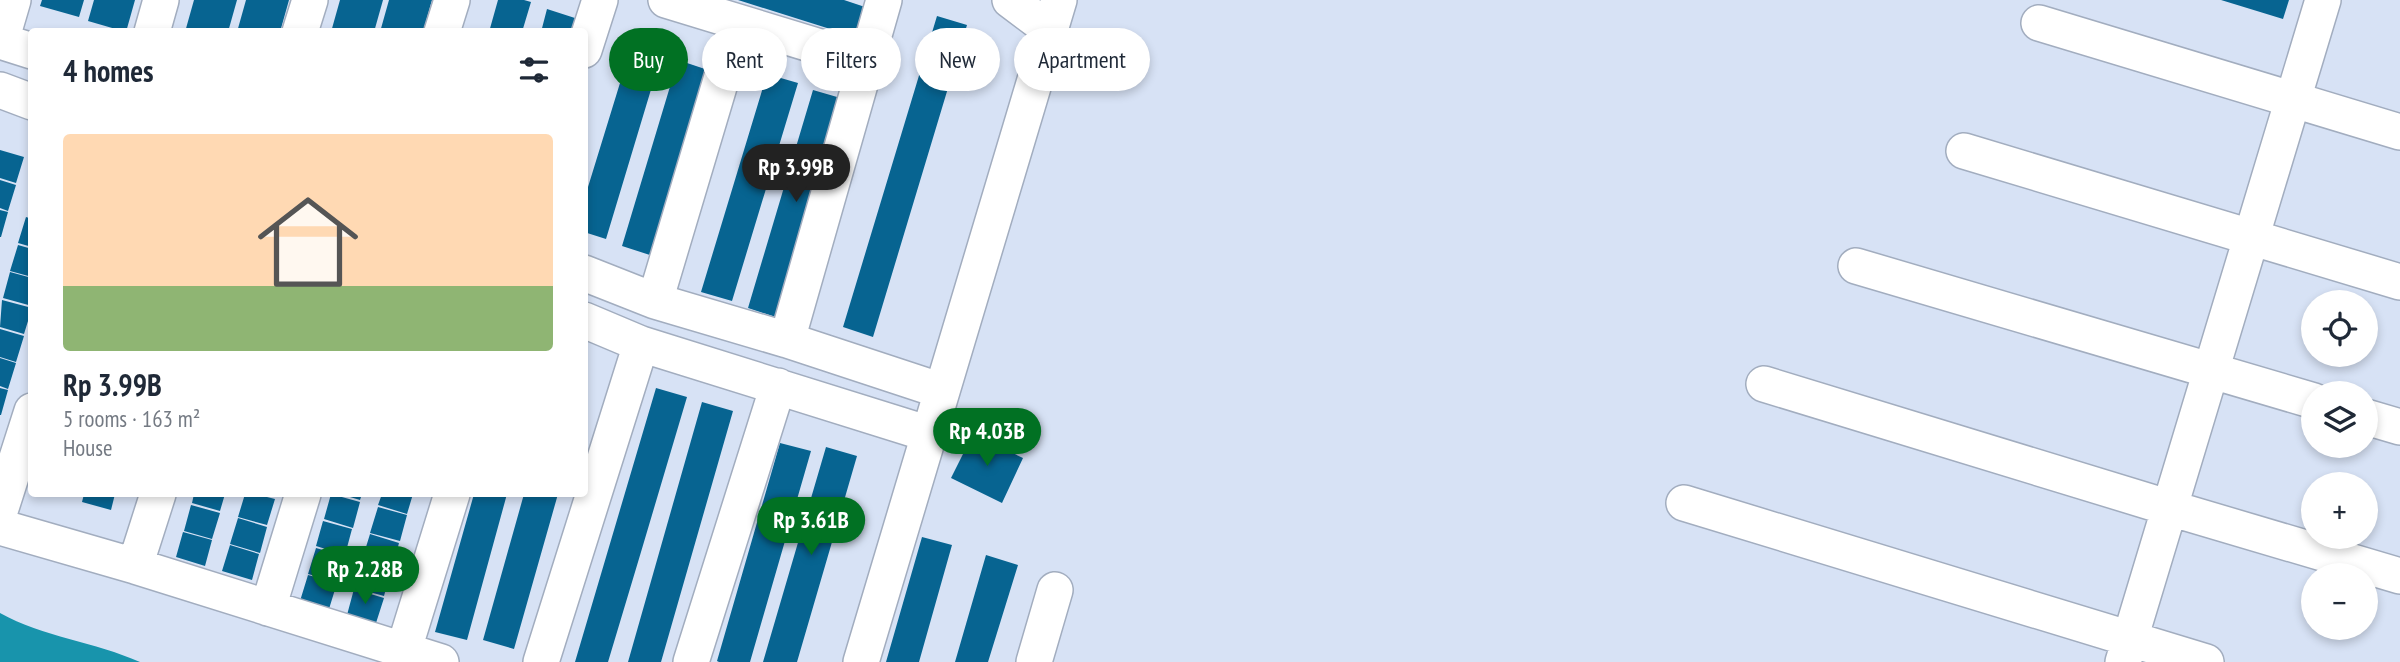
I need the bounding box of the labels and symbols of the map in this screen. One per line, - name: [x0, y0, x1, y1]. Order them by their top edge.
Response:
- pin: Rp 3.99B: [724, 144, 868, 204]
- pin: Rp 4.03B: [915, 408, 1059, 468]
- pin: Rp 3.61B: [739, 498, 883, 557]
- pin: Rp 2.28B: [293, 546, 437, 606]

